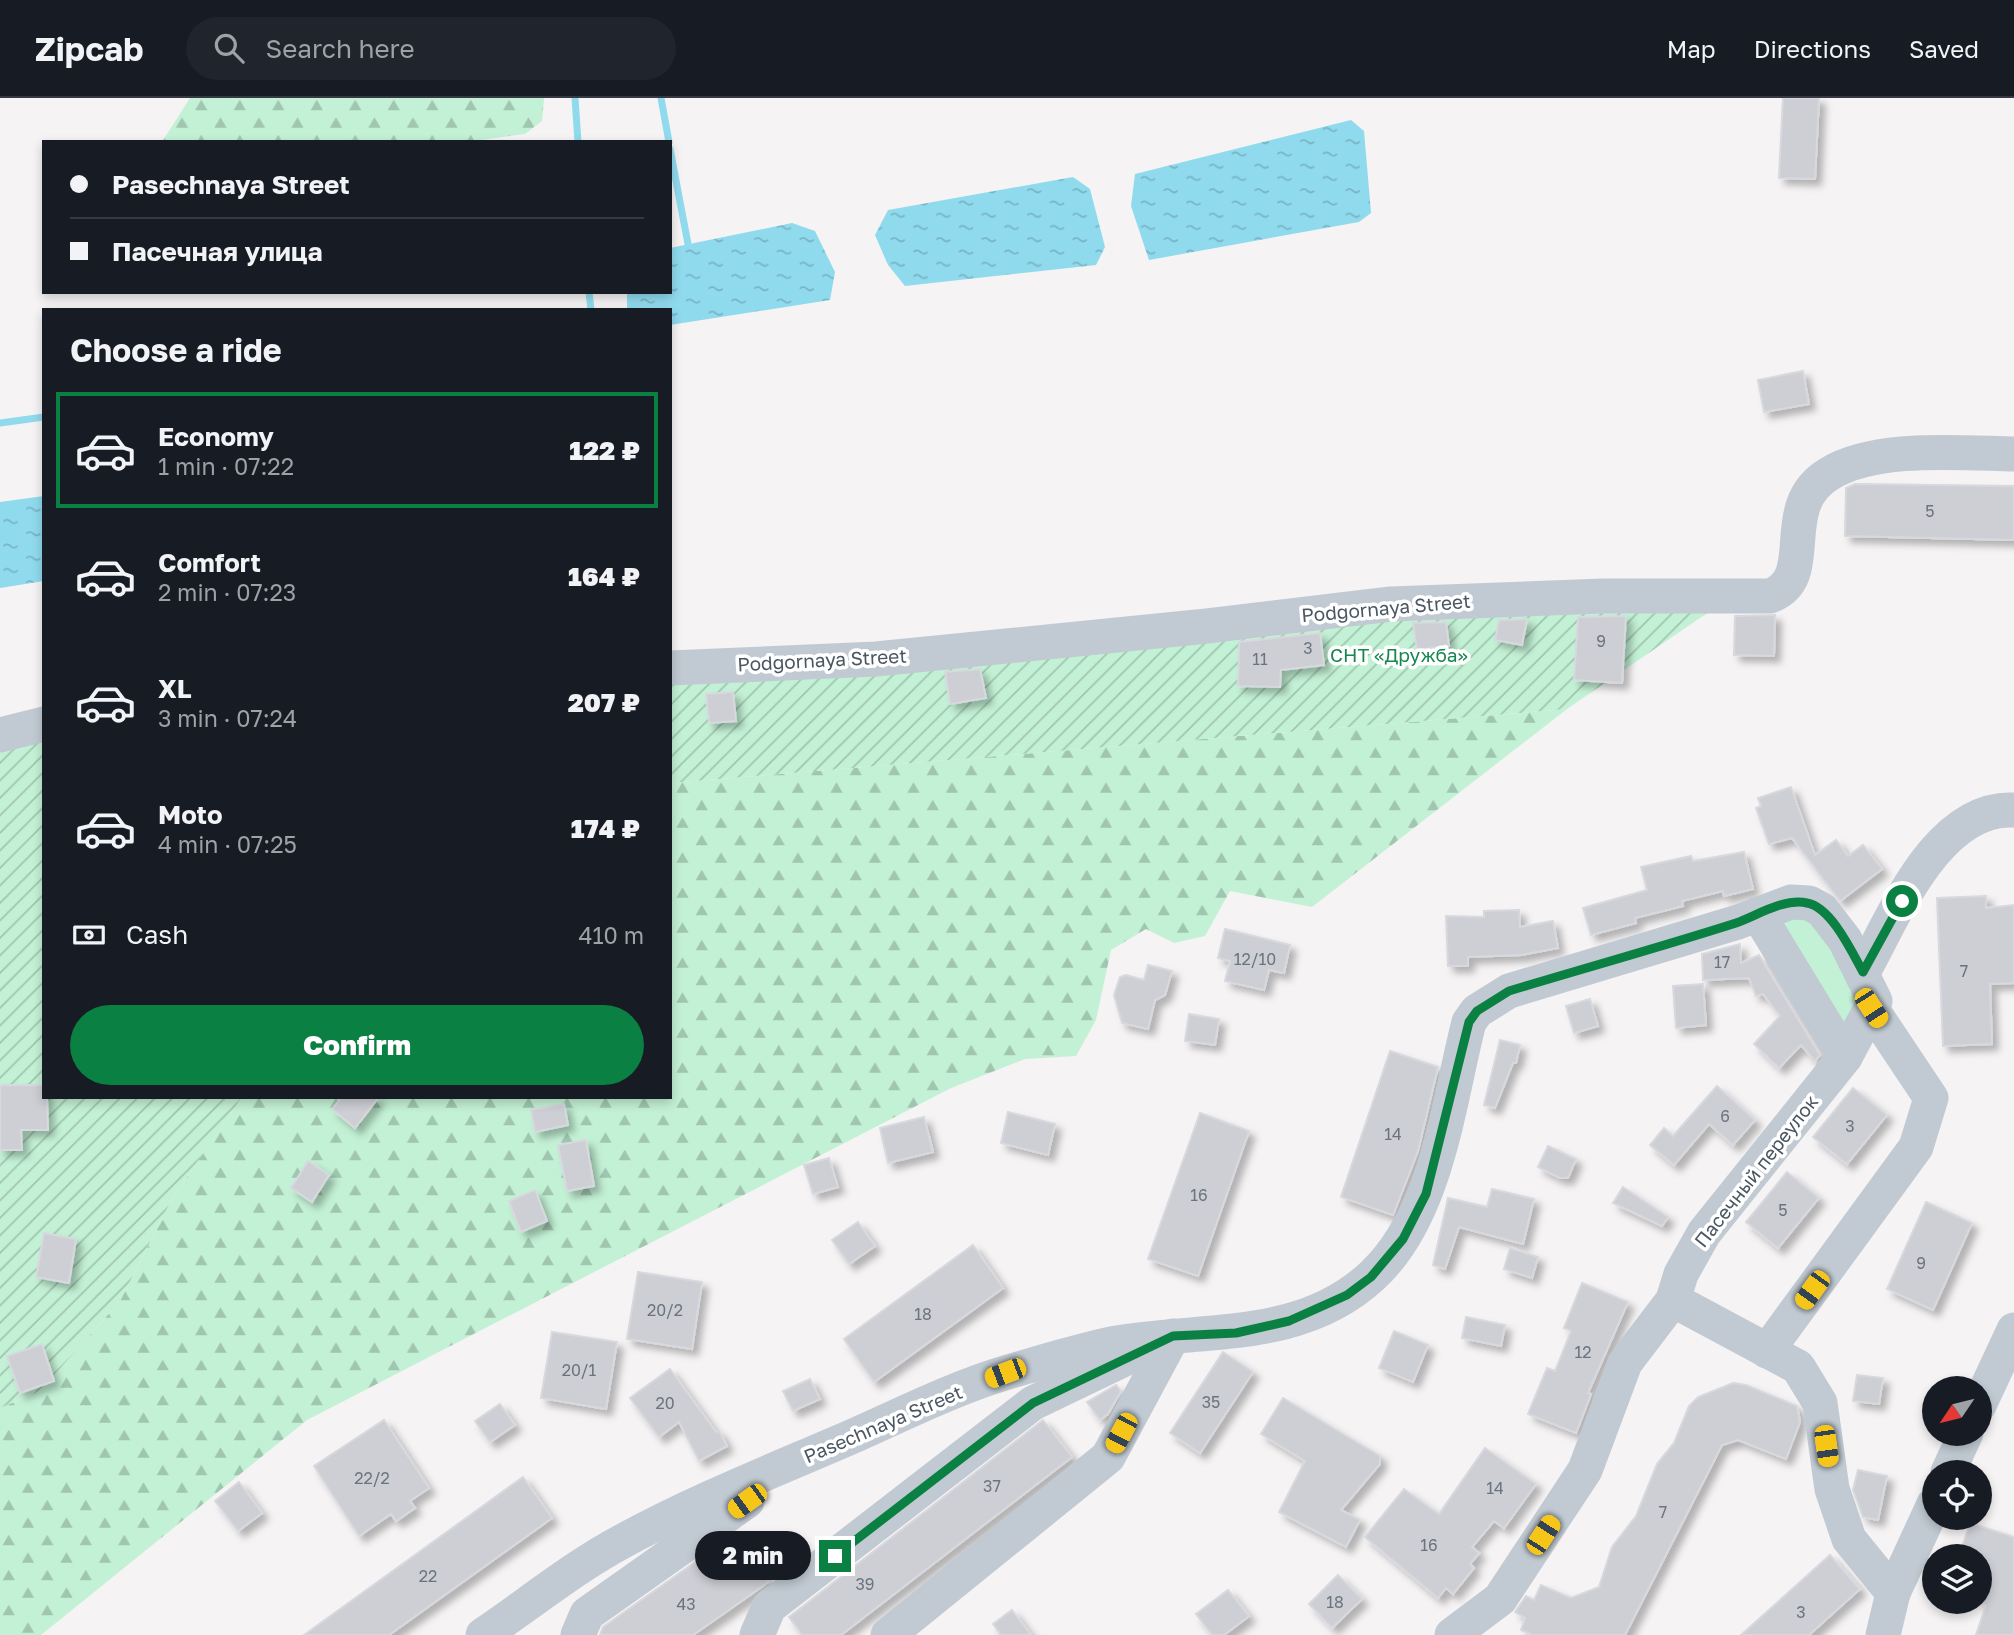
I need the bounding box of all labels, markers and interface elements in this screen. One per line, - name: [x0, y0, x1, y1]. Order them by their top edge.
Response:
- search box: [186, 17, 676, 80]
- text: Zipcab: [35, 29, 144, 68]
- icon: search: [210, 29, 248, 67]
- text: Search here: [266, 33, 415, 64]
- text: Map: [1667, 34, 1716, 63]
- text: Directions: [1754, 34, 1871, 63]
- text: Saved: [1909, 34, 1979, 63]
- text: Pasechnaya Street: [112, 169, 350, 200]
- text: Пасечная улица: [112, 236, 323, 267]
- text: Choose a ride: [70, 331, 282, 369]
- icon: car: [74, 419, 137, 482]
- text: Economy: [158, 421, 274, 452]
- text: 122 ₽: [569, 435, 640, 466]
- text: 1 min · 07:22: [158, 452, 294, 480]
- house number: 5: [1925, 501, 1935, 521]
- icon: car: [74, 545, 137, 608]
- text: Comfort: [158, 547, 261, 578]
- text: 164 ₽: [568, 561, 640, 592]
- text: 2 min · 07:23: [158, 578, 296, 606]
- street label: Podgornaya Street: [1300, 589, 1471, 626]
- house number: 9: [1596, 631, 1606, 651]
- house number: 3: [1303, 638, 1313, 658]
- park label: СНТ «Дружба»: [1330, 643, 1468, 666]
- street label: Podgornaya Street: [737, 644, 907, 675]
- house number: 11: [1252, 649, 1268, 669]
- icon: car: [74, 671, 137, 734]
- text: XL: [158, 673, 192, 704]
- text: 207 ₽: [568, 687, 640, 718]
- text: 3 min · 07:24: [158, 704, 297, 732]
- icon: car: [74, 797, 137, 860]
- text: Moto: [158, 799, 223, 830]
- text: 174 ₽: [571, 813, 640, 844]
- text: 4 min · 07:25: [158, 830, 297, 858]
- route start: [1886, 885, 1918, 917]
- icon: cash: [70, 916, 108, 954]
- text: Cash: [126, 919, 188, 950]
- text: 410 m: [578, 921, 644, 949]
- house number: 12/10: [1234, 949, 1276, 969]
- house number: 17: [1714, 952, 1730, 972]
- house number: 7: [1960, 961, 1968, 981]
- car: [1851, 985, 1892, 1031]
- button: Confirm: [70, 1005, 644, 1085]
- street label: Пасечный переулок: [1689, 1090, 1822, 1252]
- house number: 6: [1720, 1106, 1730, 1126]
- house number: 3: [1845, 1116, 1855, 1136]
- house number: 14: [1384, 1124, 1402, 1144]
- house number: 16: [1190, 1185, 1208, 1205]
- house number: 5: [1778, 1200, 1788, 1220]
- house number: 9: [1916, 1253, 1926, 1273]
- car: [1792, 1267, 1833, 1313]
- house number: 20/2: [647, 1300, 683, 1320]
- house number: 18: [914, 1304, 932, 1324]
- house number: 12: [1574, 1342, 1592, 1362]
- car: [982, 1356, 1029, 1390]
- house number: 20/1: [562, 1360, 597, 1380]
- north arrow: [1922, 1376, 1992, 1446]
- map controls: [1922, 1376, 1992, 1614]
- street label: Pasechnaya Street: [800, 1380, 966, 1467]
- house number: 35: [1202, 1392, 1220, 1412]
- house number: 20: [655, 1393, 675, 1413]
- car: [1102, 1410, 1141, 1456]
- car: [1813, 1424, 1840, 1468]
- button: locate: [1922, 1460, 1992, 1530]
- house number: 22/2: [354, 1468, 390, 1488]
- house number: 37: [983, 1476, 1001, 1496]
- house number: 14: [1486, 1478, 1504, 1498]
- car: [724, 1480, 771, 1522]
- house number: 7: [1659, 1502, 1667, 1522]
- car: [1523, 1512, 1564, 1558]
- callout: 2 min: [695, 1532, 810, 1580]
- house number: 16: [1420, 1535, 1438, 1555]
- route end: [819, 1540, 851, 1572]
- text: 2 min: [723, 1541, 783, 1569]
- button: layers: [1922, 1544, 1992, 1614]
- house number: 22: [419, 1566, 437, 1586]
- house number: 39: [855, 1574, 875, 1594]
- house number: 18: [1326, 1592, 1344, 1612]
- house number: 43: [676, 1594, 696, 1614]
- house number: 3: [1796, 1602, 1806, 1622]

